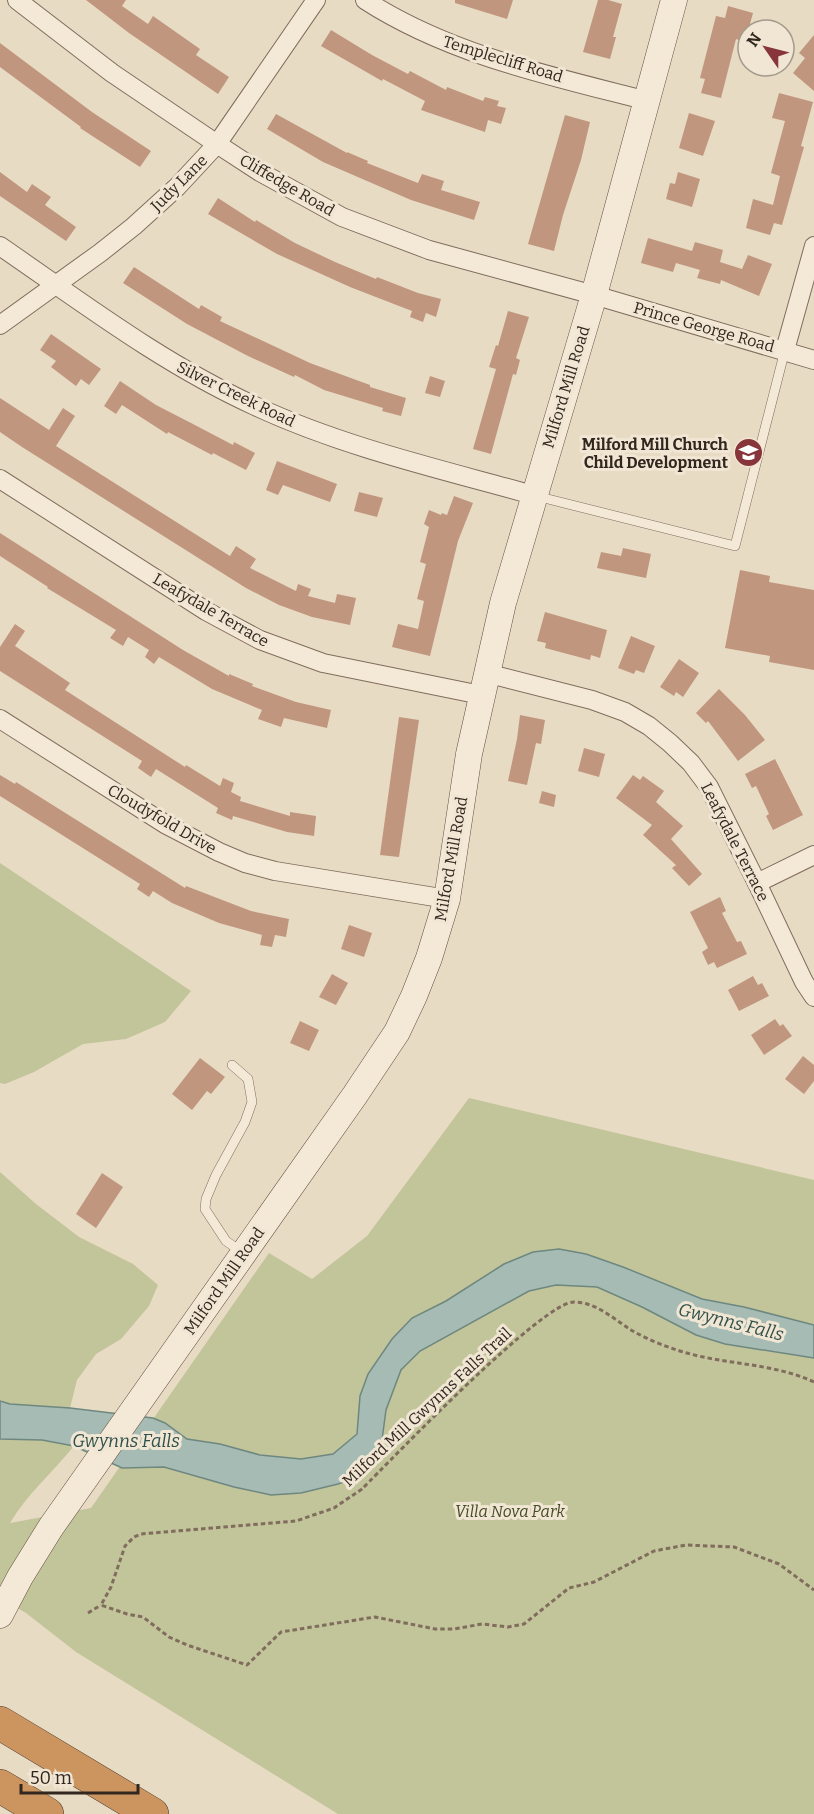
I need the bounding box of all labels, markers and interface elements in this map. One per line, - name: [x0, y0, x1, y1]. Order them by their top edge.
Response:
- north arrow: [736, 18, 796, 78]
- text: N: [743, 29, 765, 50]
- street label: Templecliff Road: [441, 32, 566, 86]
- street label: Cliffedge Road: [236, 150, 338, 220]
- street label: Judy Lane: [146, 151, 211, 216]
- street label: Prince George Road: [631, 298, 777, 356]
- street label: Milford Mill Road: [538, 323, 594, 450]
- street label: Silver Creek Road: [174, 357, 299, 431]
- place label: Milford Mill Church Child Development: [582, 435, 729, 472]
- school or university icon: Milford Mill Church Child Development: [733, 437, 765, 469]
- street label: Leafydale Terrace: [150, 569, 272, 651]
- street label: Leafydale Terrace: [697, 779, 773, 905]
- street label: Cloudyfold Drive: [104, 780, 220, 858]
- street label: Milford Mill Road: [431, 794, 471, 923]
- street label: Milford Mill Road: [180, 1223, 268, 1338]
- water label: Gwynns Falls: [676, 1298, 786, 1346]
- street label: Milford Mill Gwynns Falls Trail: [339, 1323, 516, 1490]
- water label: Gwynns Falls: [72, 1430, 180, 1452]
- park label: Villa Nova Park: [455, 1502, 565, 1521]
- scale bar: [21, 1757, 138, 1795]
- text: 50 m: [30, 1767, 72, 1789]

